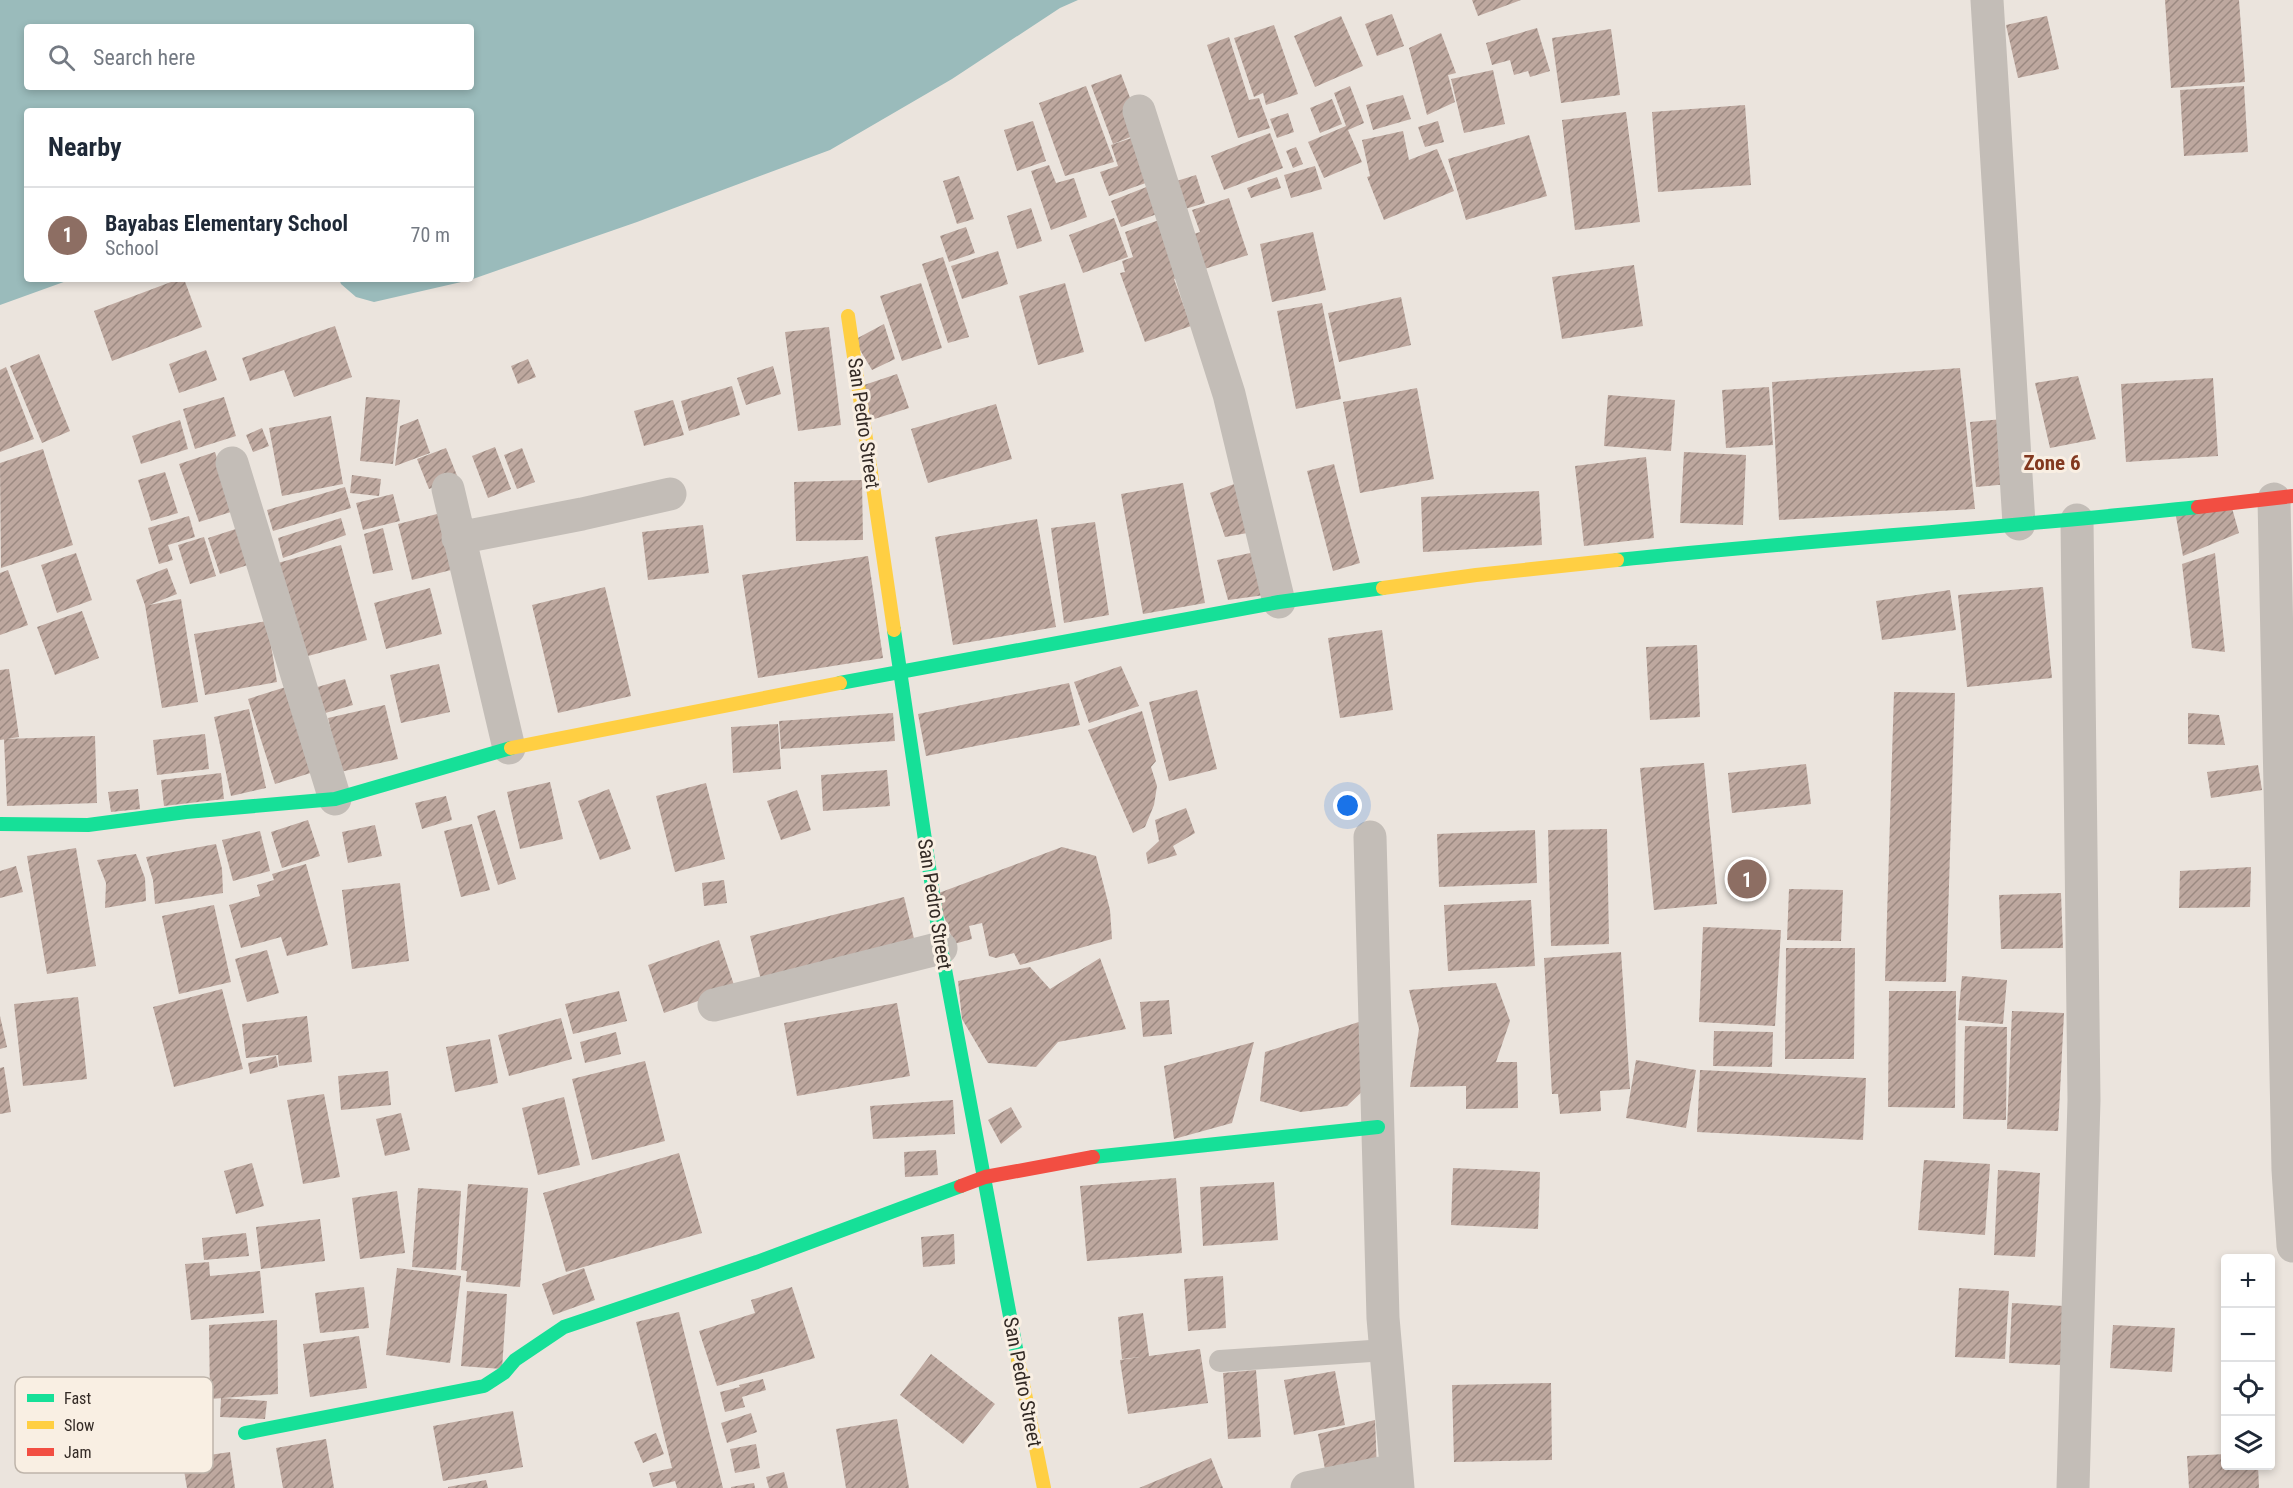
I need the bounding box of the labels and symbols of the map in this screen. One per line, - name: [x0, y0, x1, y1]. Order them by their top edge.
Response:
- street label: San Pedro Street: [843, 356, 885, 490]
- district label: Zone 6: [2023, 451, 2081, 475]
- your location: [1333, 791, 1362, 820]
- street label: San Pedro Street: [913, 837, 957, 971]
- pin: 1: [1728, 856, 1766, 902]
- street label: San Pedro Street: [999, 1315, 1047, 1449]
- legend: [15, 1377, 213, 1473]
- text: Fast: [64, 1389, 91, 1408]
- text: Slow: [64, 1416, 94, 1435]
- text: Jam: [64, 1443, 91, 1462]

